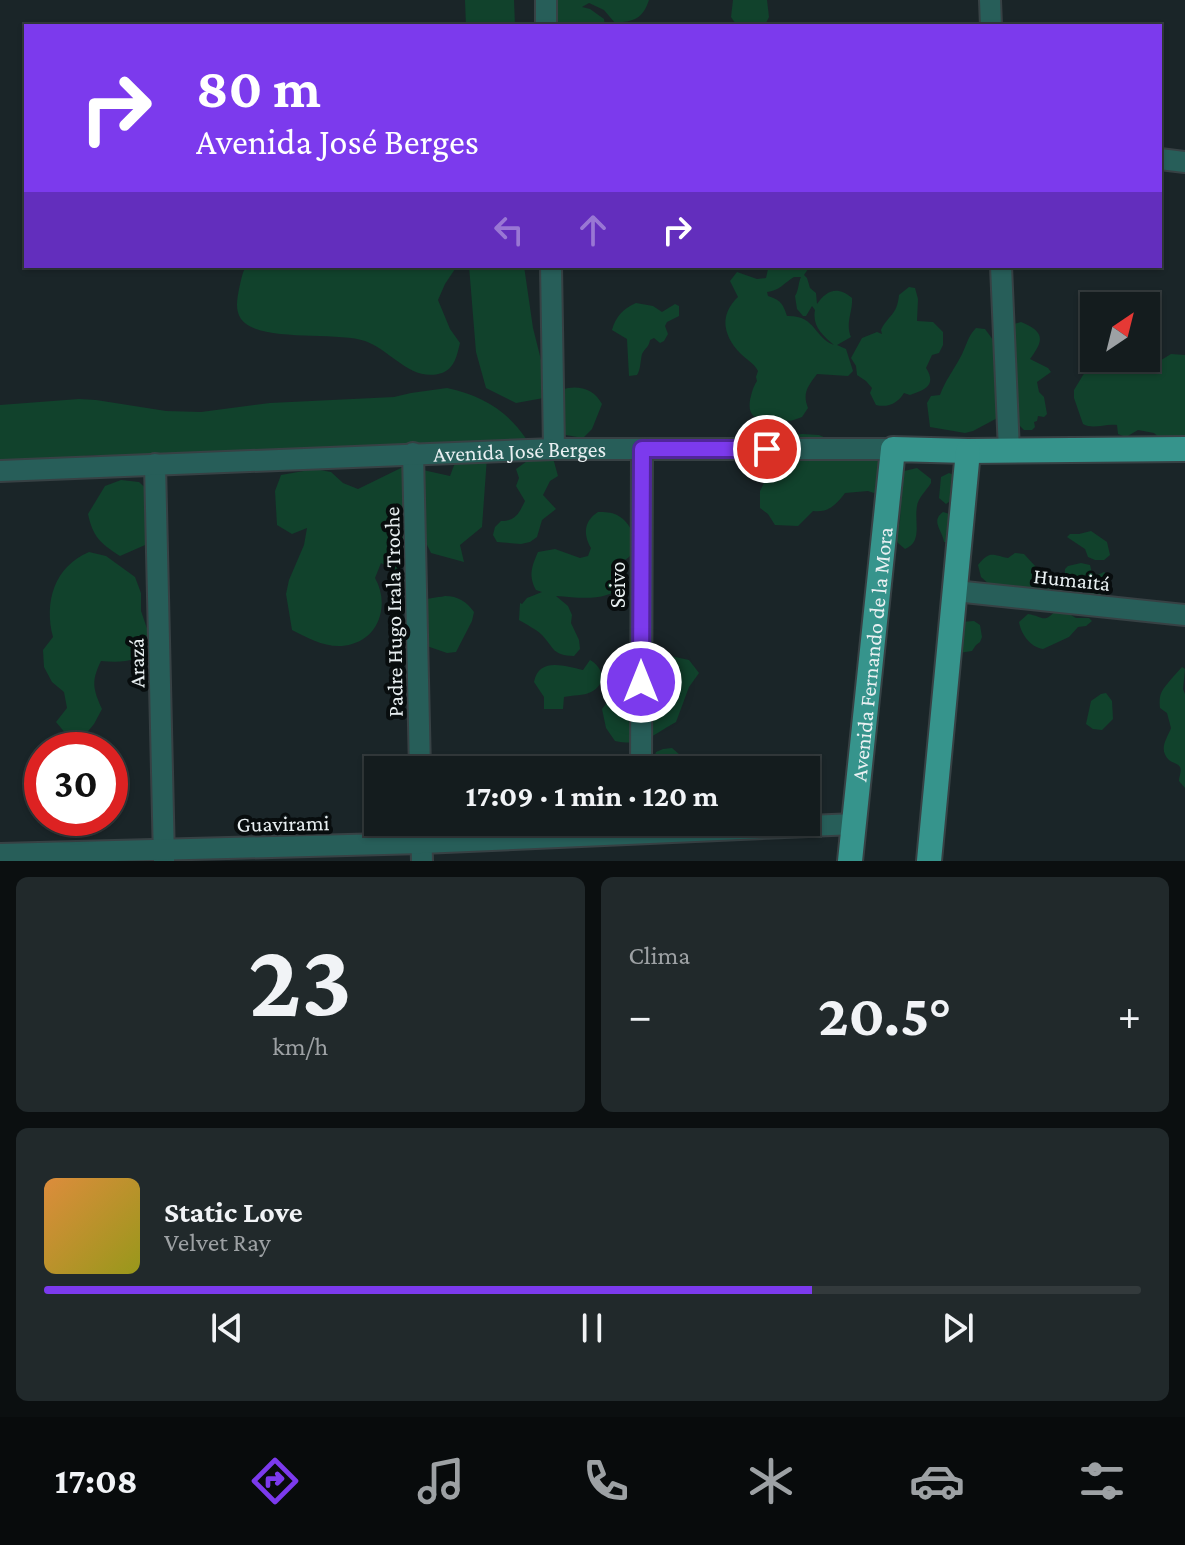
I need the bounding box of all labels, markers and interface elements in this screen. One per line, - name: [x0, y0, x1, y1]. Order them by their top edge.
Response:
- icon: right: [64, 56, 168, 160]
- text: 80 m: [196, 57, 321, 119]
- text: Avenida José Berges: [196, 122, 479, 162]
- icon: left: [487, 208, 531, 252]
- icon: ahead: [571, 208, 615, 252]
- icon: right: [655, 208, 699, 252]
- north arrow: [1080, 292, 1160, 372]
- map controls: [1080, 292, 1160, 372]
- pin: [733, 415, 801, 483]
- icon: arrive: [745, 427, 789, 471]
- street label: Avenida José Berges: [433, 437, 606, 467]
- street label: Padre Hugo Irala Troche: [379, 507, 408, 717]
- street label: Avenida Fernando de la Mora: [846, 526, 898, 783]
- street label: Seivo: [605, 562, 630, 608]
- street label: Humaitá: [1032, 563, 1112, 596]
- street label: Arazá: [124, 638, 149, 688]
- position arrow: [599, 640, 683, 724]
- speed limit sign: 30: [24, 732, 128, 836]
- text: 17:09 · 1 min · 120 m: [466, 779, 718, 812]
- street label: Guavirami: [236, 810, 330, 837]
- text: 23: [248, 922, 352, 1037]
- text: Clima: [629, 941, 690, 970]
- text: 20.5°: [818, 981, 952, 1048]
- text: −: [629, 991, 652, 1039]
- text: +: [1118, 991, 1141, 1039]
- text: km/h: [272, 1032, 328, 1061]
- text: Static Love: [164, 1195, 303, 1228]
- text: Velvet Ray: [164, 1228, 271, 1257]
- icon: previous: [205, 1306, 249, 1350]
- icon: pause: [570, 1306, 614, 1350]
- icon: next: [936, 1306, 980, 1350]
- icon: directions: [247, 1453, 303, 1509]
- icon: music: [413, 1453, 469, 1509]
- icon: phone: [578, 1453, 634, 1509]
- icon: climate: [743, 1453, 799, 1509]
- icon: car: [909, 1453, 965, 1509]
- icon: filters: [1074, 1453, 1130, 1509]
- text: 17:08: [55, 1461, 138, 1501]

